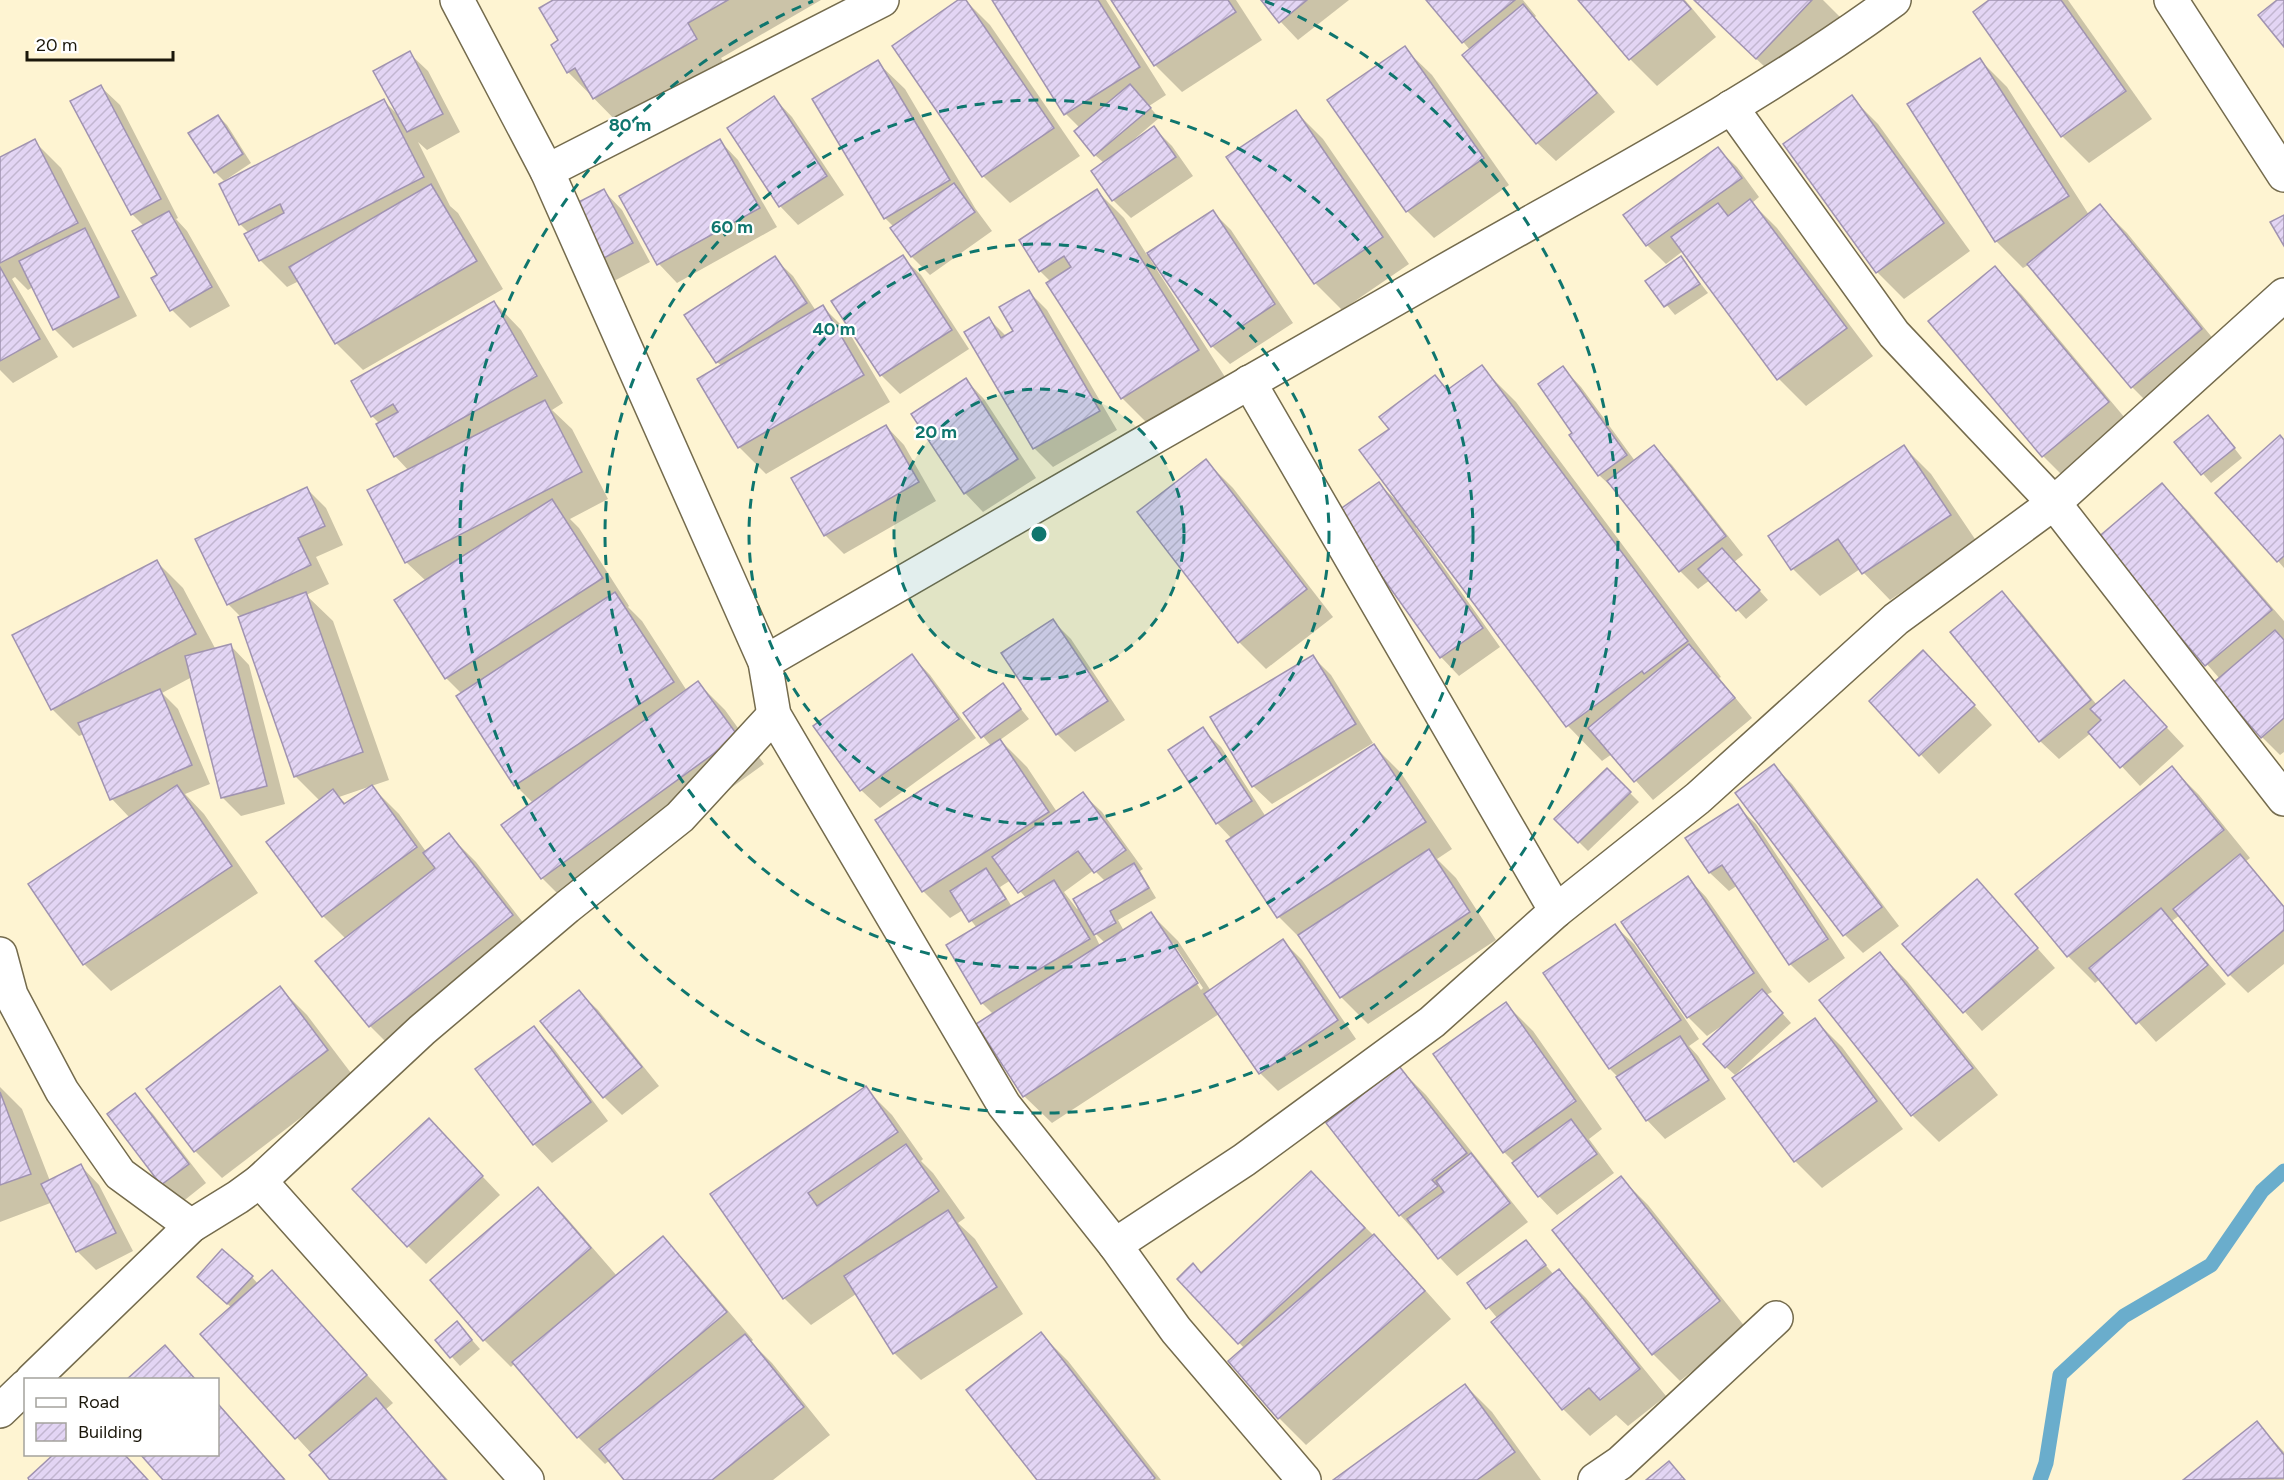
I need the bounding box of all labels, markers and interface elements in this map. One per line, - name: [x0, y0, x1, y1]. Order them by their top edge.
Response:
- scale bar: [27, 24, 172, 62]
- text: 20 m: [36, 34, 77, 56]
- text: 80 m: [609, 114, 651, 136]
- text: 60 m: [711, 216, 753, 238]
- text: 40 m: [812, 318, 856, 340]
- text: 20 m: [915, 421, 957, 443]
- centre of rings: [1029, 524, 1049, 544]
- legend: [24, 1378, 219, 1456]
- text: Road: [78, 1391, 119, 1413]
- text: Building: [78, 1421, 143, 1443]

